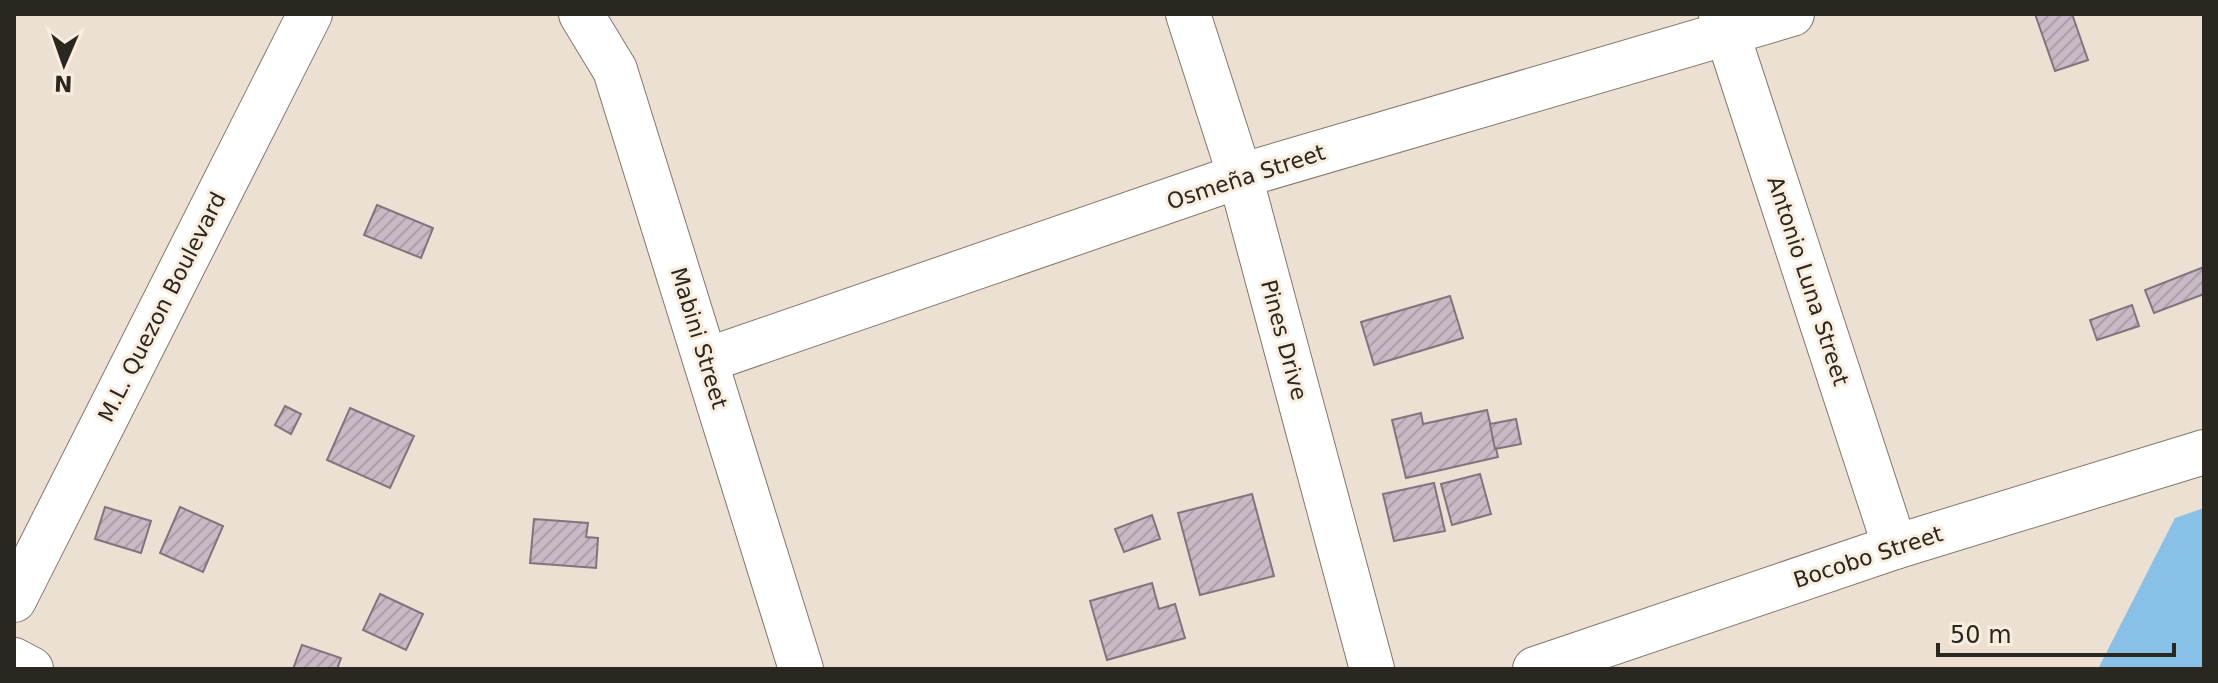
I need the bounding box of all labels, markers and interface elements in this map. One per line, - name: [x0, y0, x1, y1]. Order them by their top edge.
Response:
- north arrow: [24, 24, 104, 104]
- text: N: [54, 71, 73, 96]
- street label: Osmeña Street: [1164, 140, 1329, 214]
- street label: Antonio Luna Street: [1762, 173, 1854, 389]
- street label: M.L. Quezon Boulevard: [93, 188, 231, 426]
- street label: Mabini Street: [666, 264, 732, 412]
- street label: Pines Drive: [1256, 277, 1312, 403]
- street label: Bocobo Street: [1790, 521, 1946, 593]
- scale bar: [1938, 607, 2174, 657]
- text: 50 m: [1950, 621, 2012, 649]

